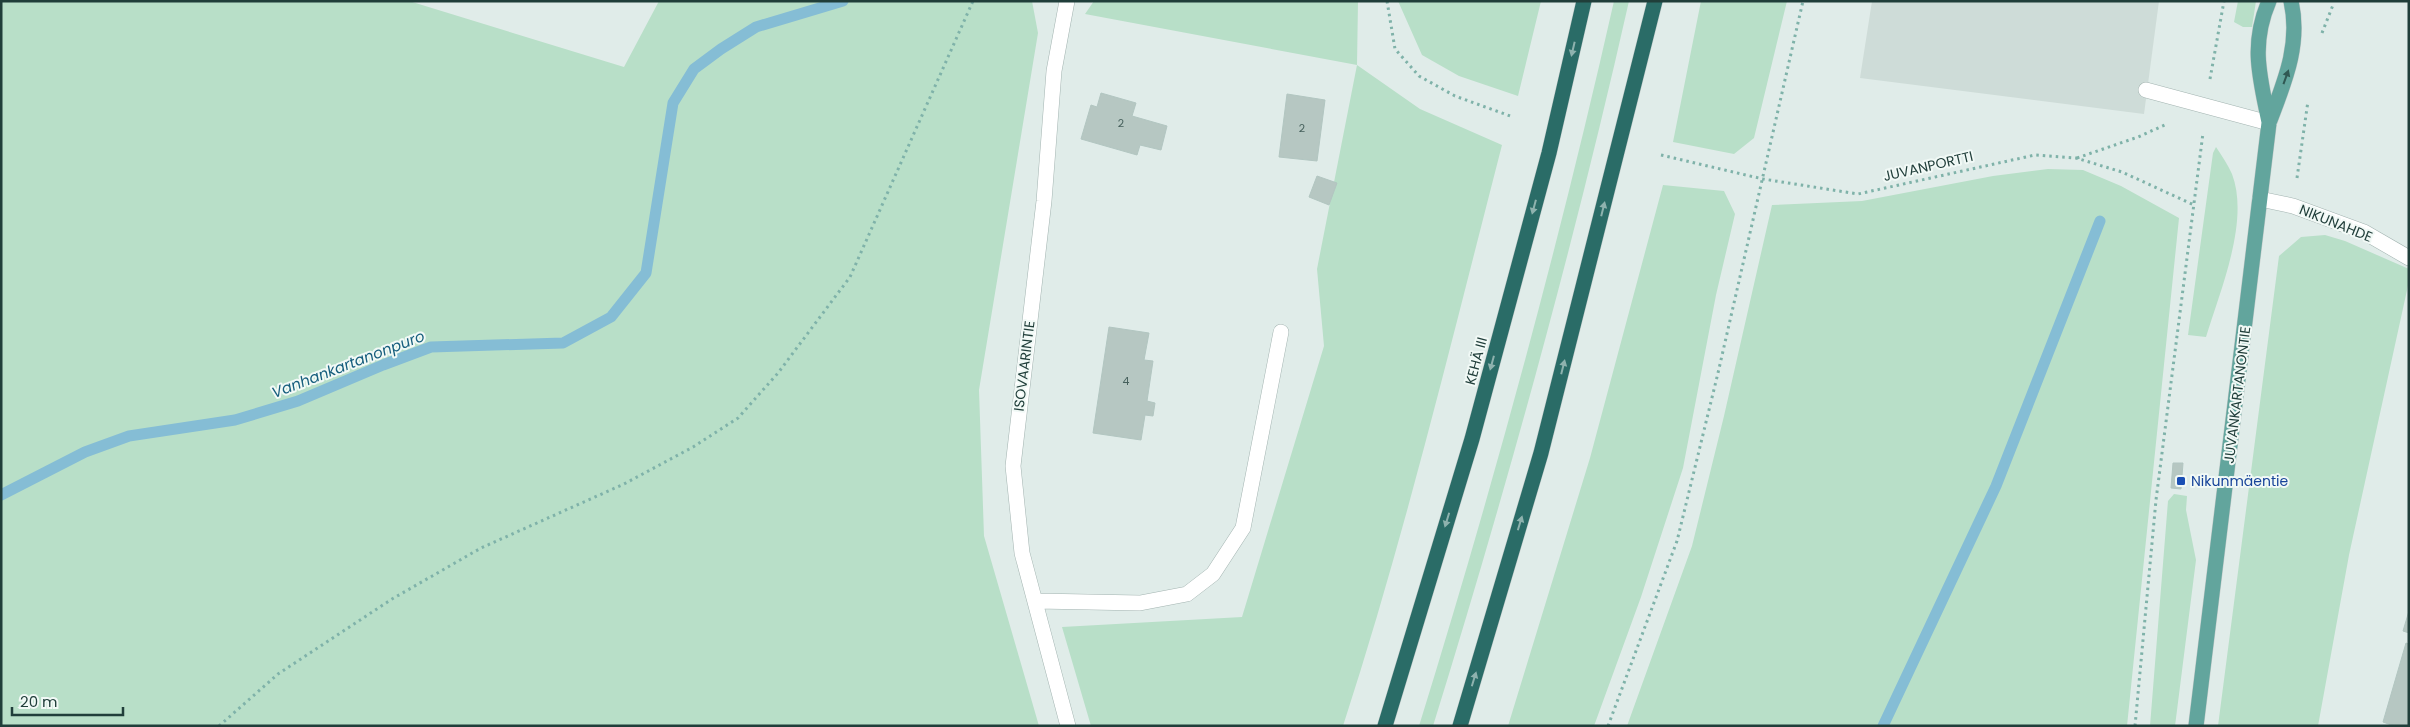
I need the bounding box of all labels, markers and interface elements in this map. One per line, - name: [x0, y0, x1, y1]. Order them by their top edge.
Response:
- one-way arrow: [1569, 41, 1577, 56]
- one-way arrow: [2282, 69, 2290, 84]
- house number: 2: [1118, 115, 1124, 131]
- house number: 2: [1299, 120, 1305, 136]
- street label: JUVANPORTTI: [1881, 146, 1975, 186]
- one-way arrow: [1530, 199, 1538, 214]
- street label: NIKUNAHDE: [2296, 199, 2376, 247]
- one-way arrow: [1599, 201, 1607, 216]
- street label: ISOVAARINTIE: [1009, 320, 1039, 412]
- water label: Vanhankartanonpuro: [269, 325, 427, 403]
- street label: JUVANKARTANONTIE: [2219, 325, 2255, 465]
- street label: KEHÄ III: [1460, 335, 1492, 387]
- one-way arrow: [1488, 356, 1496, 371]
- one-way arrow: [1559, 359, 1567, 374]
- house number: 4: [1123, 373, 1130, 389]
- place label: Nikunmäentie: [2191, 471, 2288, 491]
- marker: Nikunmäentie: [2175, 475, 2187, 487]
- one-way arrow: [1443, 512, 1451, 527]
- one-way arrow: [1517, 516, 1525, 531]
- one-way arrow: [1470, 671, 1478, 686]
- scale bar: [12, 684, 124, 716]
- text: 20 m: [20, 691, 58, 712]

